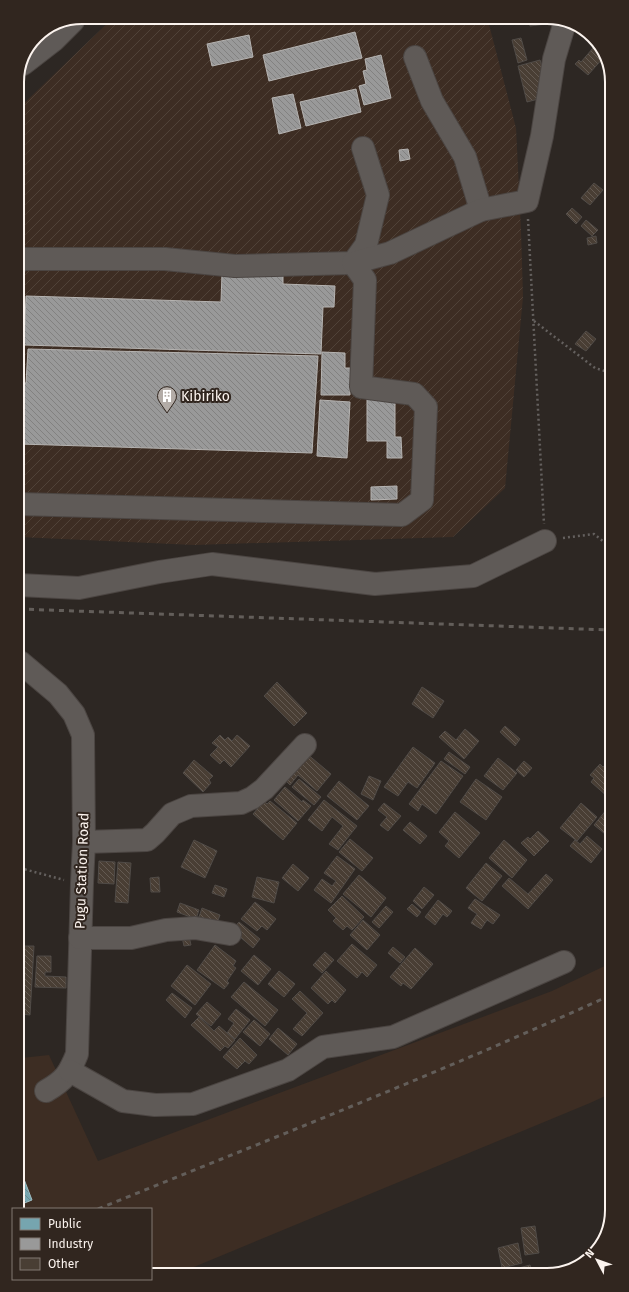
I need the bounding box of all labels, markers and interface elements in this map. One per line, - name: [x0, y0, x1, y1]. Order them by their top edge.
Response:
- building icon: Kibiriko: [156, 385, 178, 413]
- place label: Kibiriko: [181, 388, 230, 405]
- street label: Pugu Station Road: [71, 812, 93, 930]
- legend: [12, 1208, 152, 1280]
- text: Public: [48, 1217, 82, 1231]
- text: Industry: [48, 1237, 93, 1251]
- north arrow: [577, 1240, 617, 1280]
- text: N: [583, 1247, 597, 1261]
- text: Other: [48, 1257, 79, 1271]

